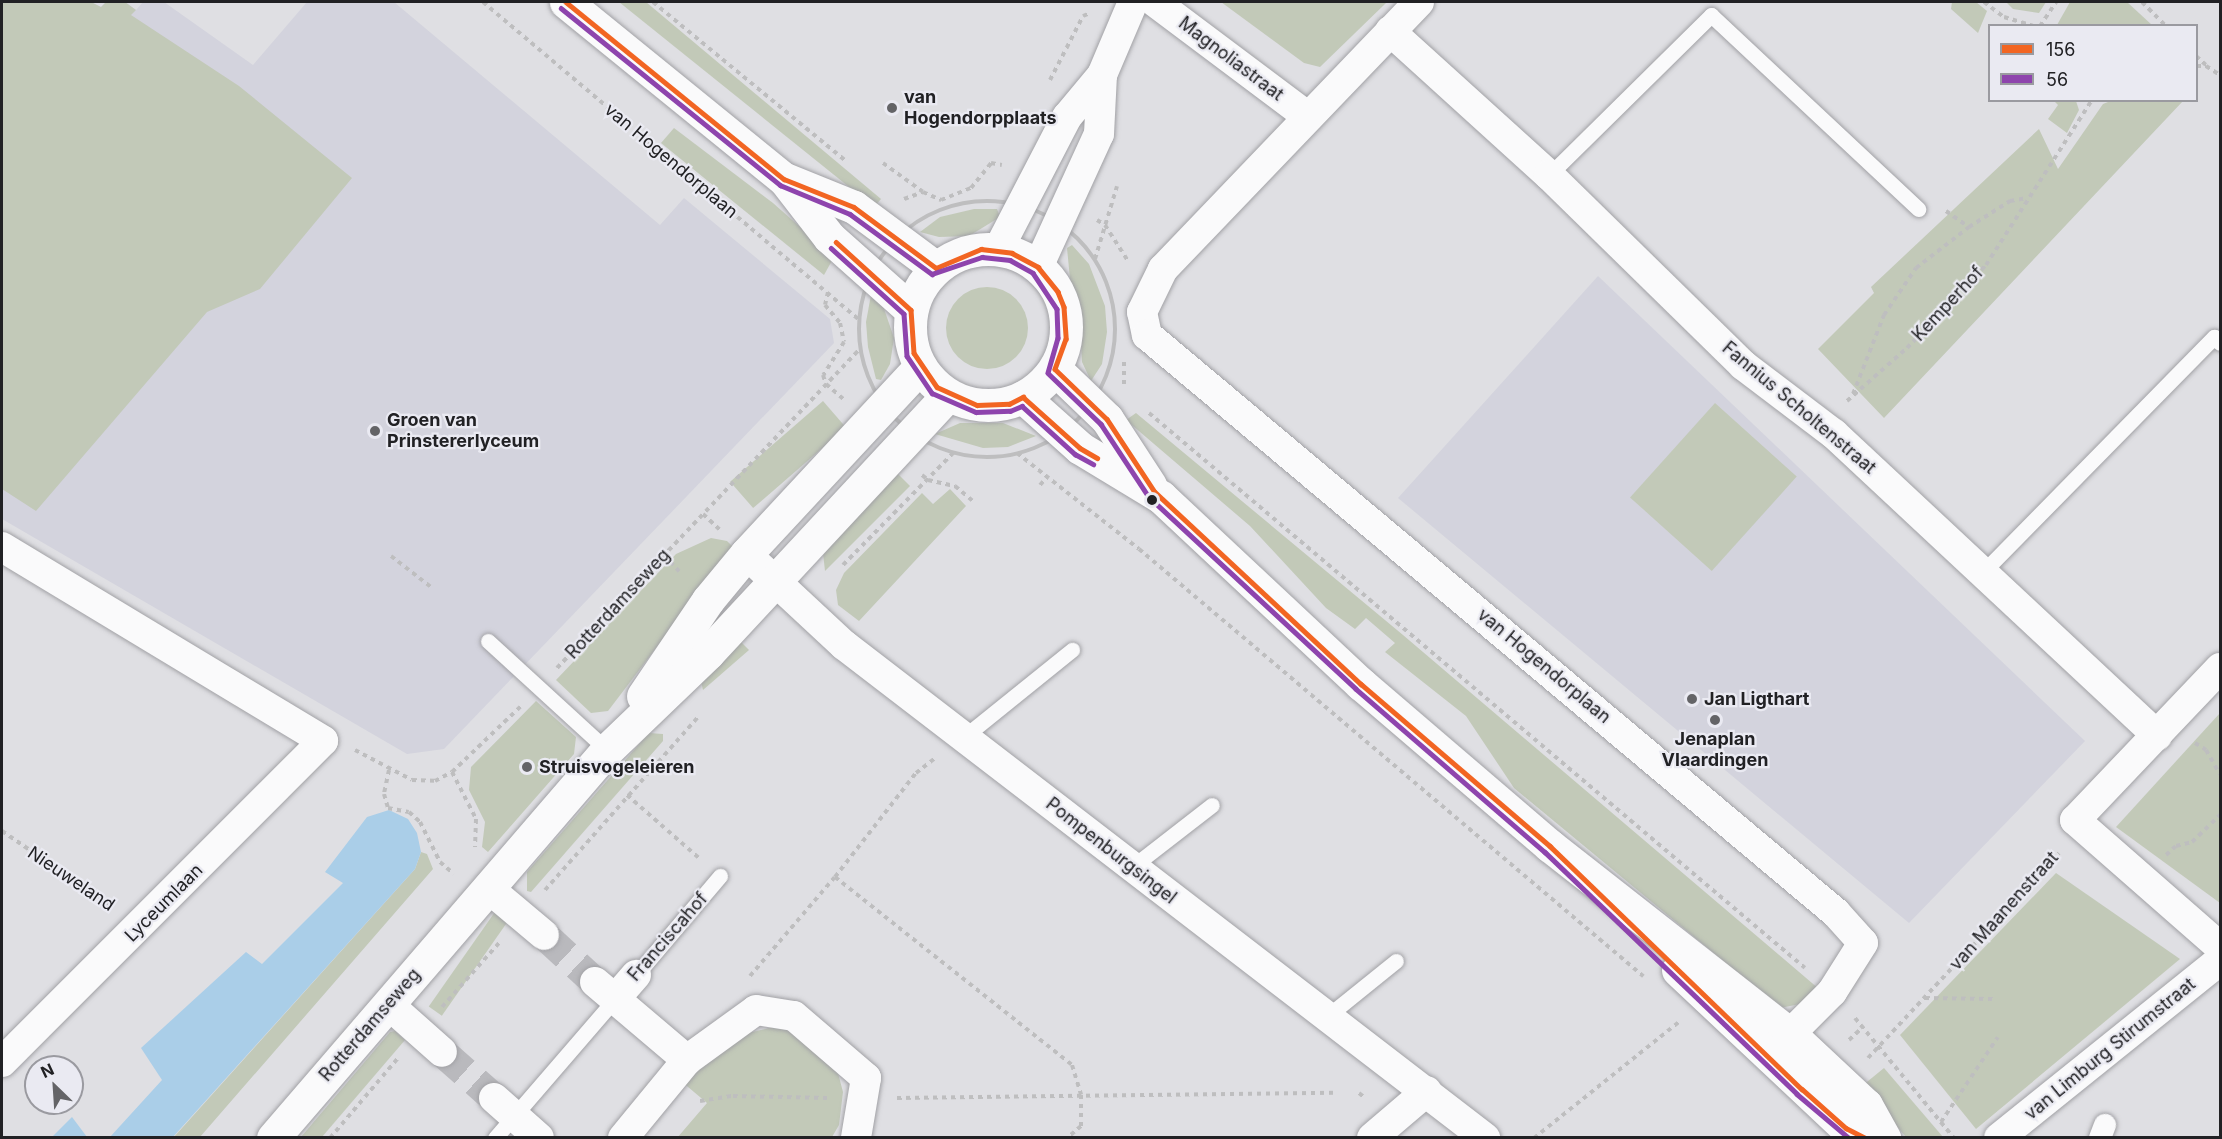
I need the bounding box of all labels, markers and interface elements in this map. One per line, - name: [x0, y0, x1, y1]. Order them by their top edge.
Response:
- street label: Magnoliastraat: [1174, 12, 1288, 106]
- legend: [1988, 24, 2198, 102]
- text: 156: [2046, 39, 2075, 60]
- text: 56: [2046, 69, 2068, 90]
- place label: van Hogendorpplaats: [904, 87, 1057, 130]
- street label: van Hogendorplaan: [600, 99, 742, 223]
- marker: van Hogendorpplaats: [885, 101, 899, 115]
- street label: Kemperhof: [1908, 262, 1988, 346]
- street label: Fannius Scholtenstraat: [1718, 337, 1880, 479]
- place label: Groen van Prinstererlyceum: [387, 410, 539, 452]
- marker: Groen van Prinstererlyceum: [368, 424, 382, 438]
- unlabelled marker: [1146, 494, 1158, 506]
- street label: Rotterdamseweg: [561, 544, 675, 664]
- street label: van Hogendorplaan: [1473, 604, 1615, 728]
- place label: Jan Ligthart: [1704, 688, 1809, 710]
- marker: Jan Ligthart: [1685, 692, 1699, 706]
- marker: Jenaplan Vlaardingen: [1708, 713, 1722, 727]
- place label: Jenaplan Vlaardingen: [1662, 729, 1768, 771]
- place label: Struisvogeleieren: [539, 756, 694, 778]
- marker: Struisvogeleieren: [520, 760, 534, 774]
- street label: Pompenburgsingel: [1041, 793, 1181, 909]
- street label: Nieuweland: [23, 842, 119, 916]
- street label: van Maanenstraat: [1945, 847, 2063, 975]
- street label: Lyceumlaan: [121, 860, 207, 946]
- street label: Franciscahof: [624, 888, 712, 986]
- street label: Rotterdamseweg: [315, 964, 425, 1086]
- street label: van Limburg Stirumstraat: [2020, 973, 2200, 1125]
- north arrow: [24, 1055, 84, 1115]
- text: N: [37, 1059, 57, 1082]

